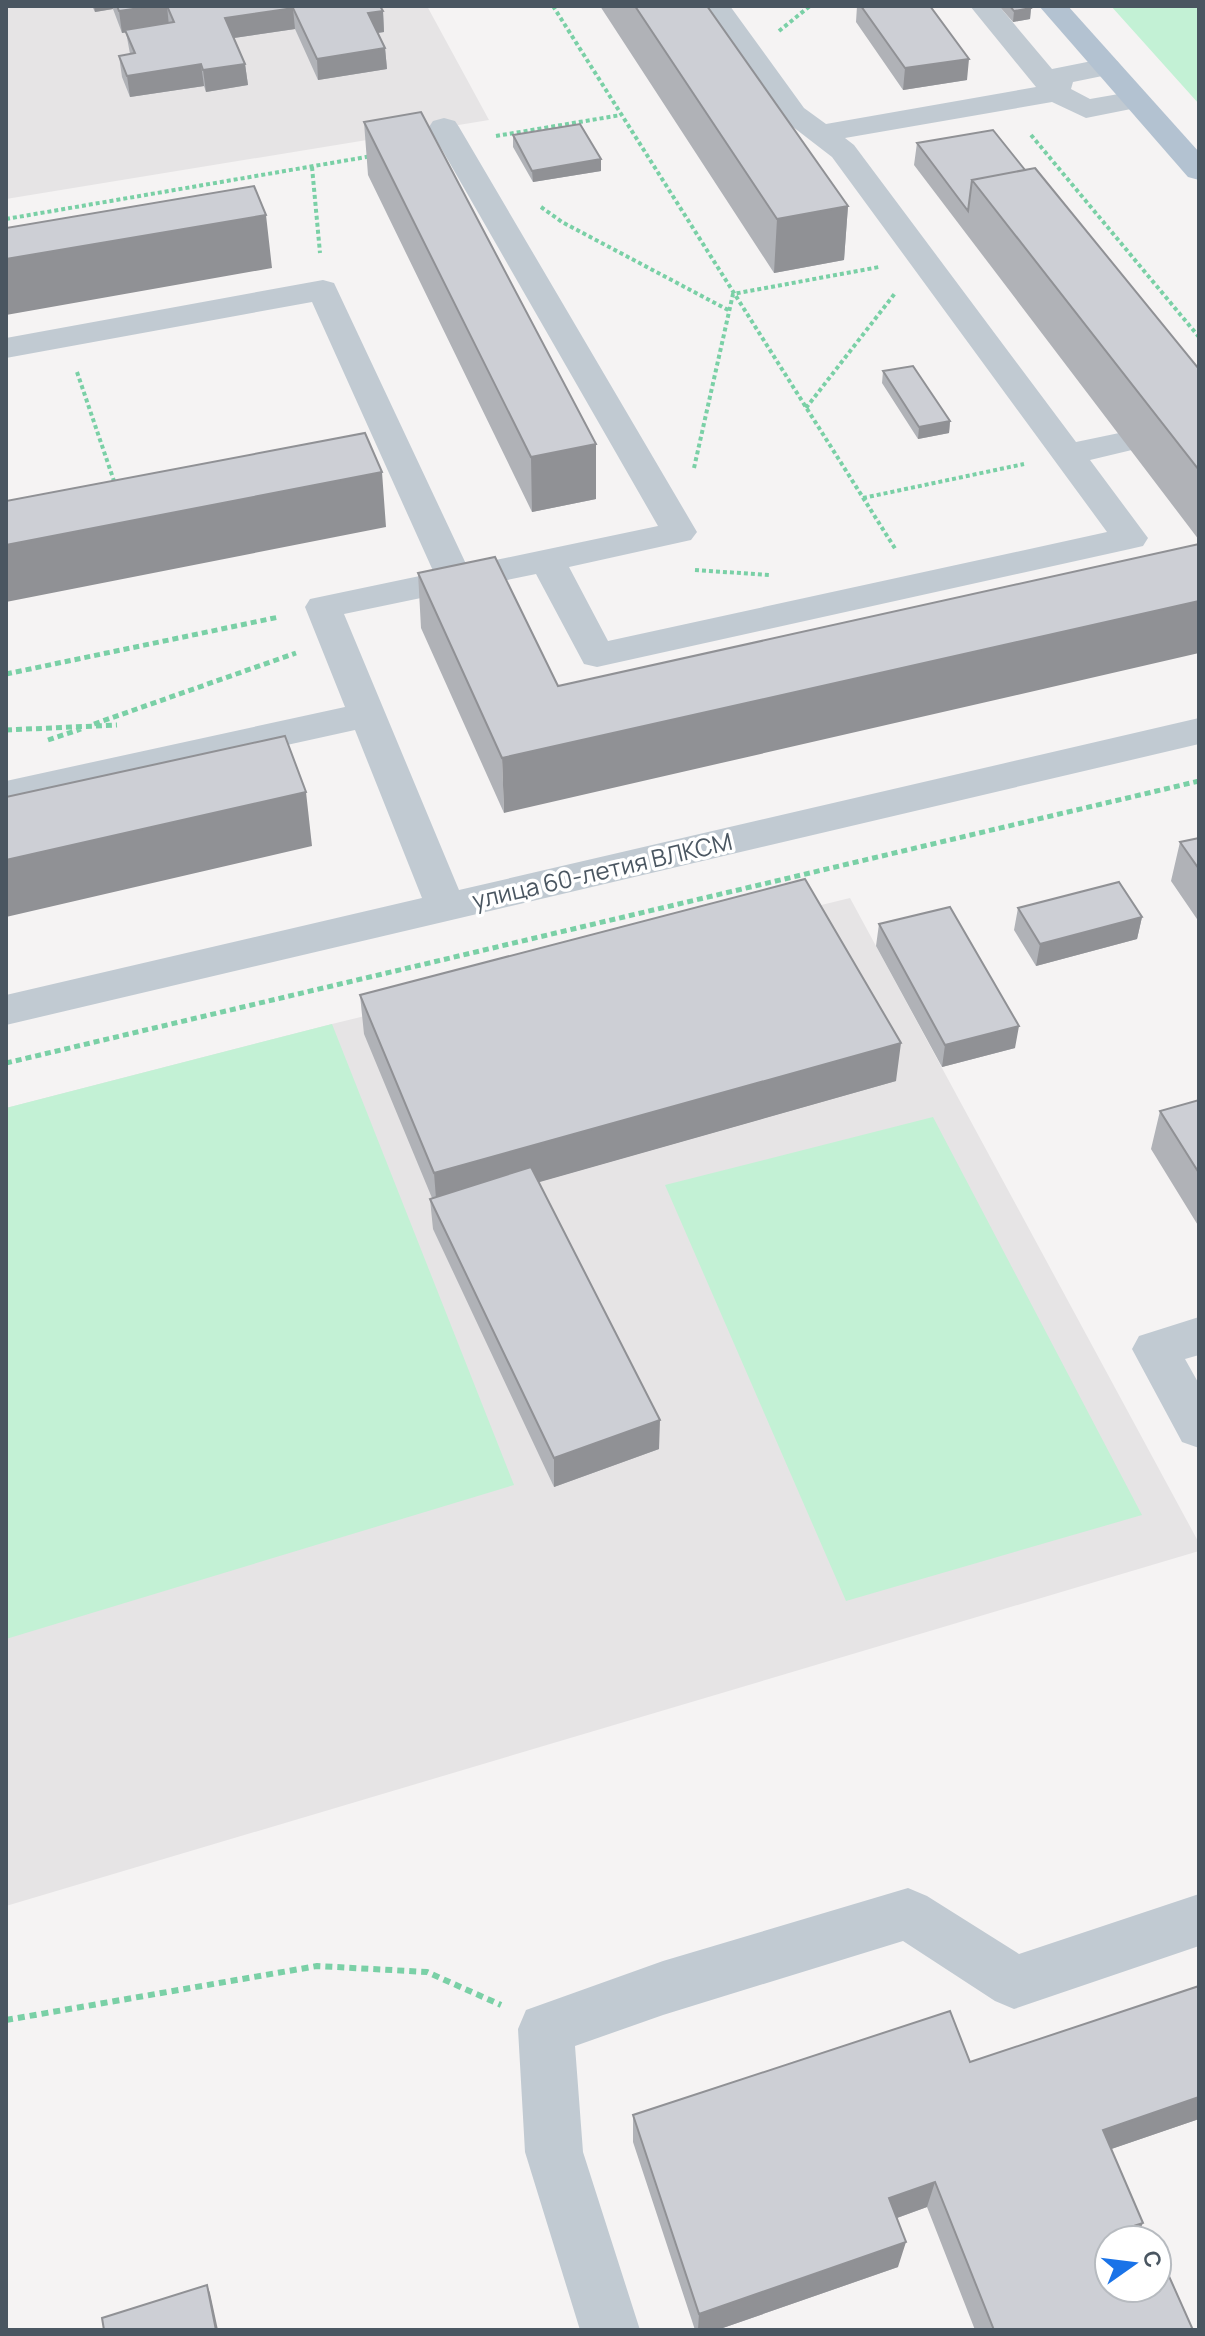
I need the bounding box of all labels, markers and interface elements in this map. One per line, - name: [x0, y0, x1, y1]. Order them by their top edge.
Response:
- street label: улица 60-летия ВЛКСМ: [469, 824, 735, 916]
- north arrow: [1093, 2224, 1173, 2304]
- text: С: [1136, 2248, 1169, 2271]

